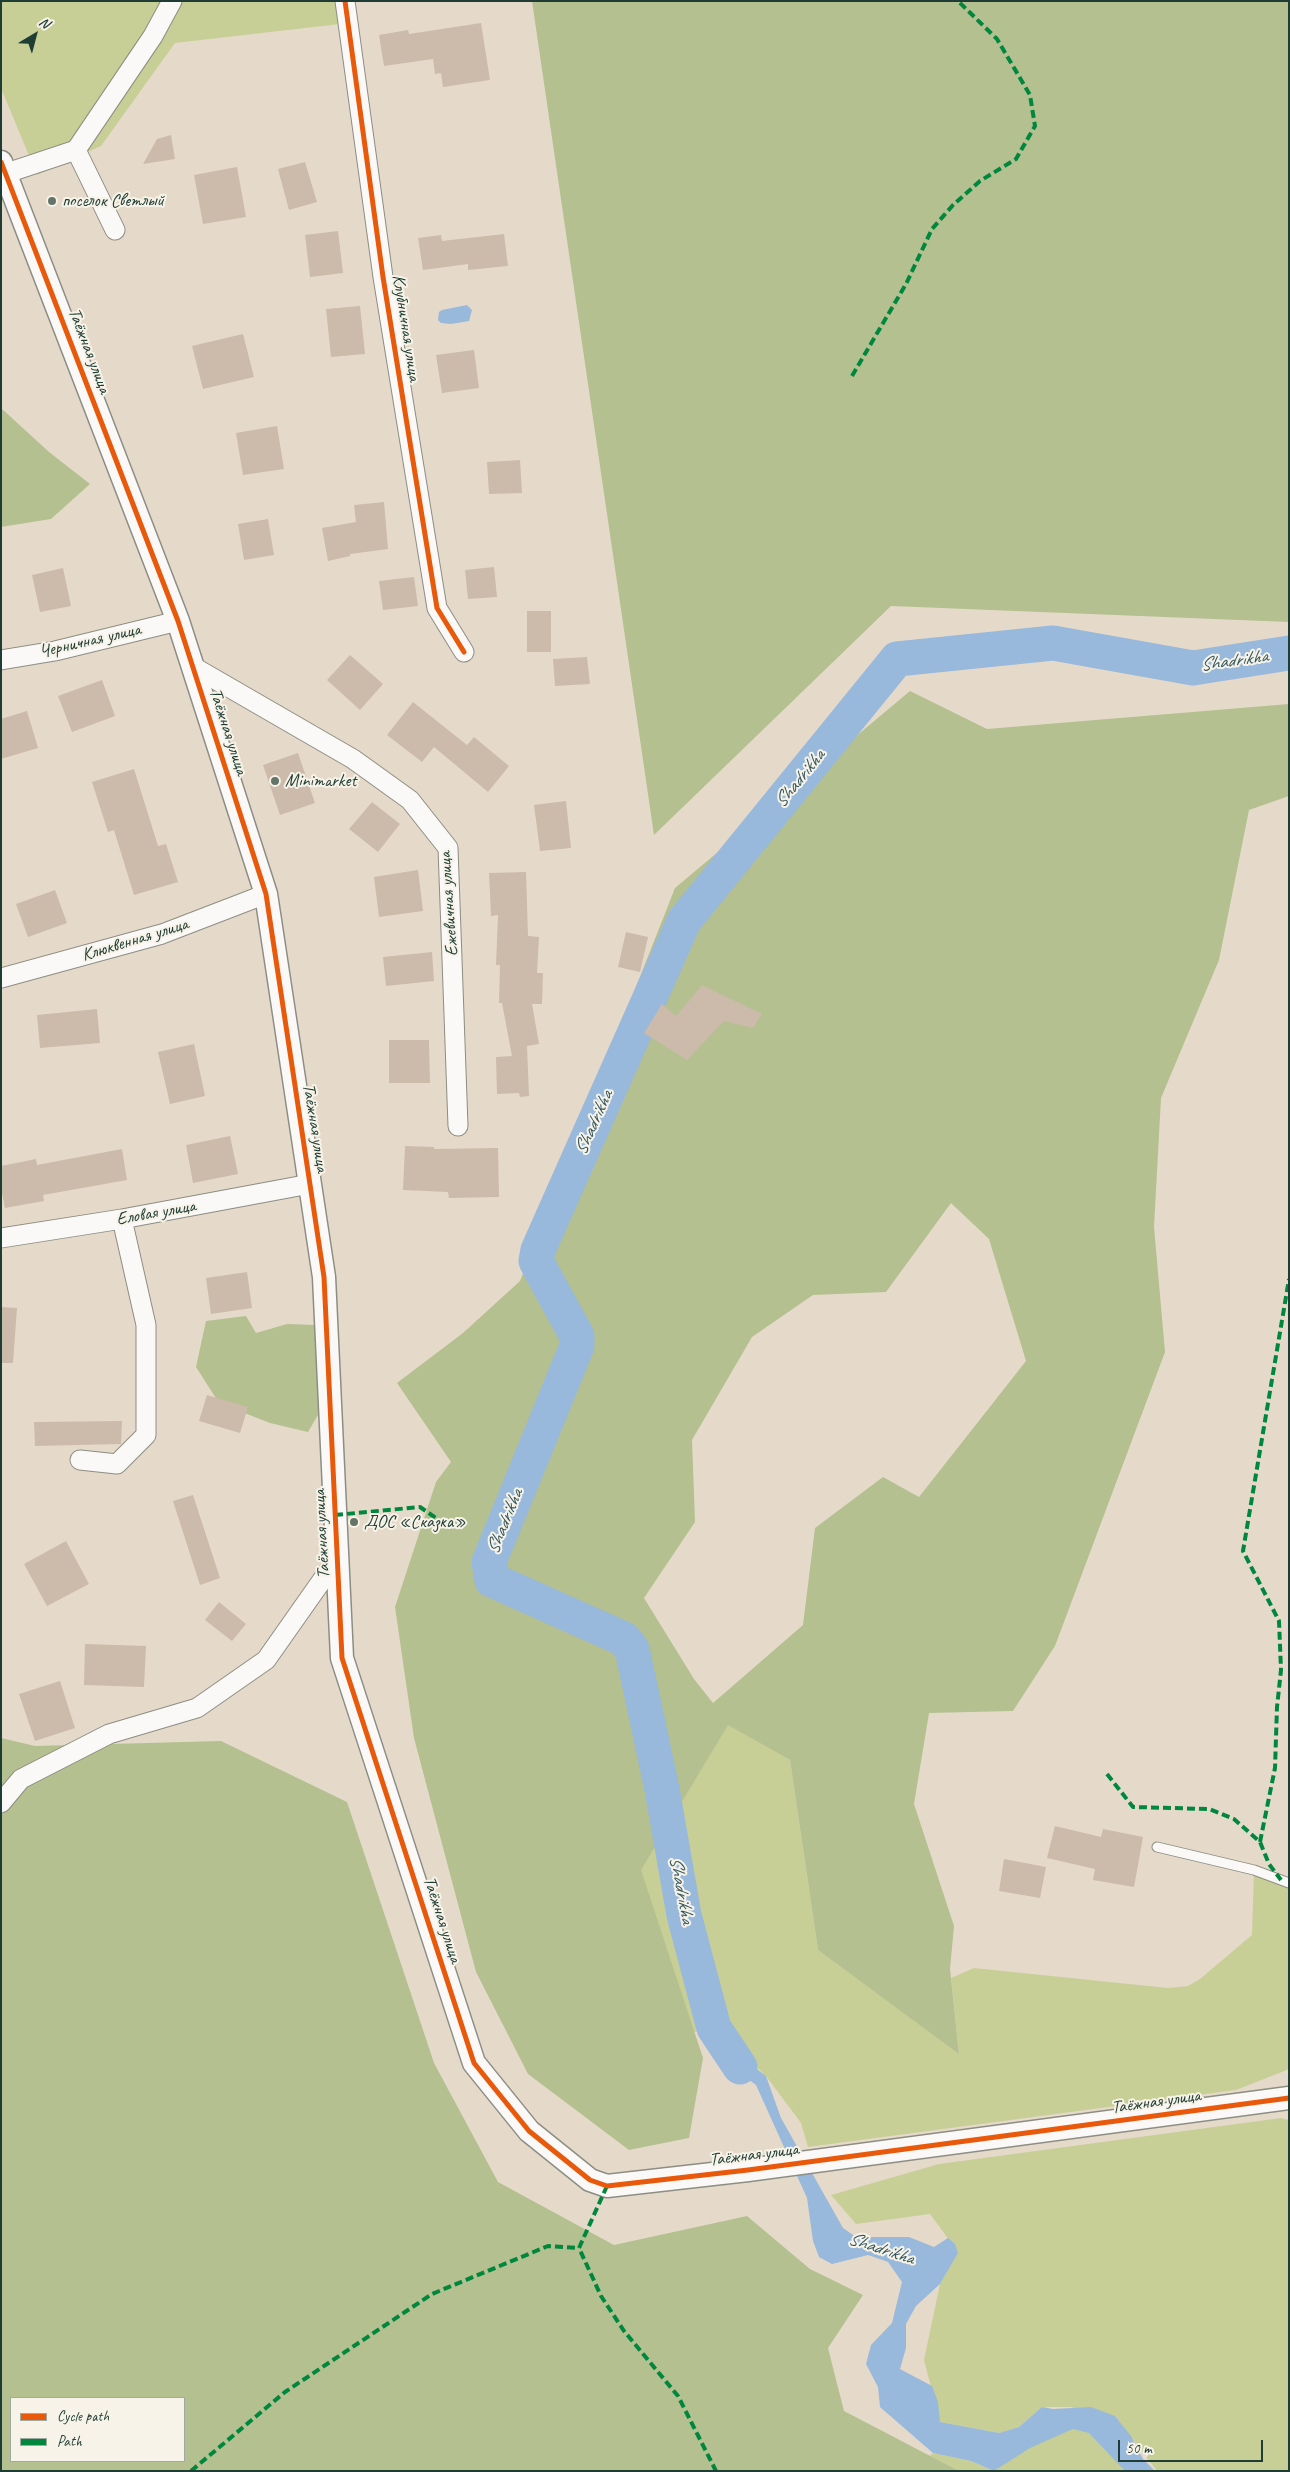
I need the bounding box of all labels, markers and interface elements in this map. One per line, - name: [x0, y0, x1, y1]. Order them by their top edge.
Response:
- north arrow: [10, 10, 60, 60]
- text: N: [36, 13, 53, 32]
- place label: поселок Светлый: [62, 190, 164, 212]
- marker: поселок Светлый: [46, 195, 58, 207]
- street label: Клубничная улица: [387, 273, 425, 383]
- street label: Таёжная улица: [63, 305, 115, 397]
- street label: Черничная улица: [37, 619, 143, 663]
- water label: Shadrikha: [1199, 645, 1269, 677]
- street label: Таёжная улица: [204, 686, 252, 778]
- water label: Shadrikha: [770, 745, 830, 813]
- place label: Minimarket: [285, 770, 356, 792]
- marker: Minimarket: [269, 775, 281, 787]
- street label: Ежевичная улица: [435, 851, 463, 957]
- street label: Клюквенная улица: [79, 914, 191, 966]
- street label: Таёжная улица: [297, 1082, 333, 1174]
- water label: Shadrikha: [570, 1087, 618, 1159]
- street label: Еловая улица: [115, 1195, 197, 1231]
- water label: Shadrikha: [482, 1486, 528, 1558]
- street label: Таёжная улица: [309, 1489, 335, 1579]
- place label: ДОС «Сказка»: [364, 1511, 466, 1533]
- marker: ДОС «Сказка»: [348, 1516, 360, 1528]
- water label: Shadrikha: [663, 1854, 699, 1926]
- street label: Таёжная улица: [418, 1874, 466, 1966]
- street label: Таёжная улица: [1110, 2085, 1202, 2119]
- street label: Таёжная улица: [708, 2139, 800, 2171]
- water label: Shadrikha: [845, 2228, 917, 2270]
- legend: [10, 2397, 185, 2462]
- text: Cycle path: [57, 2407, 109, 2426]
- scale bar: [1120, 2430, 1265, 2462]
- text: Path: [57, 2432, 82, 2451]
- text: 50 m: [1126, 2439, 1152, 2458]

